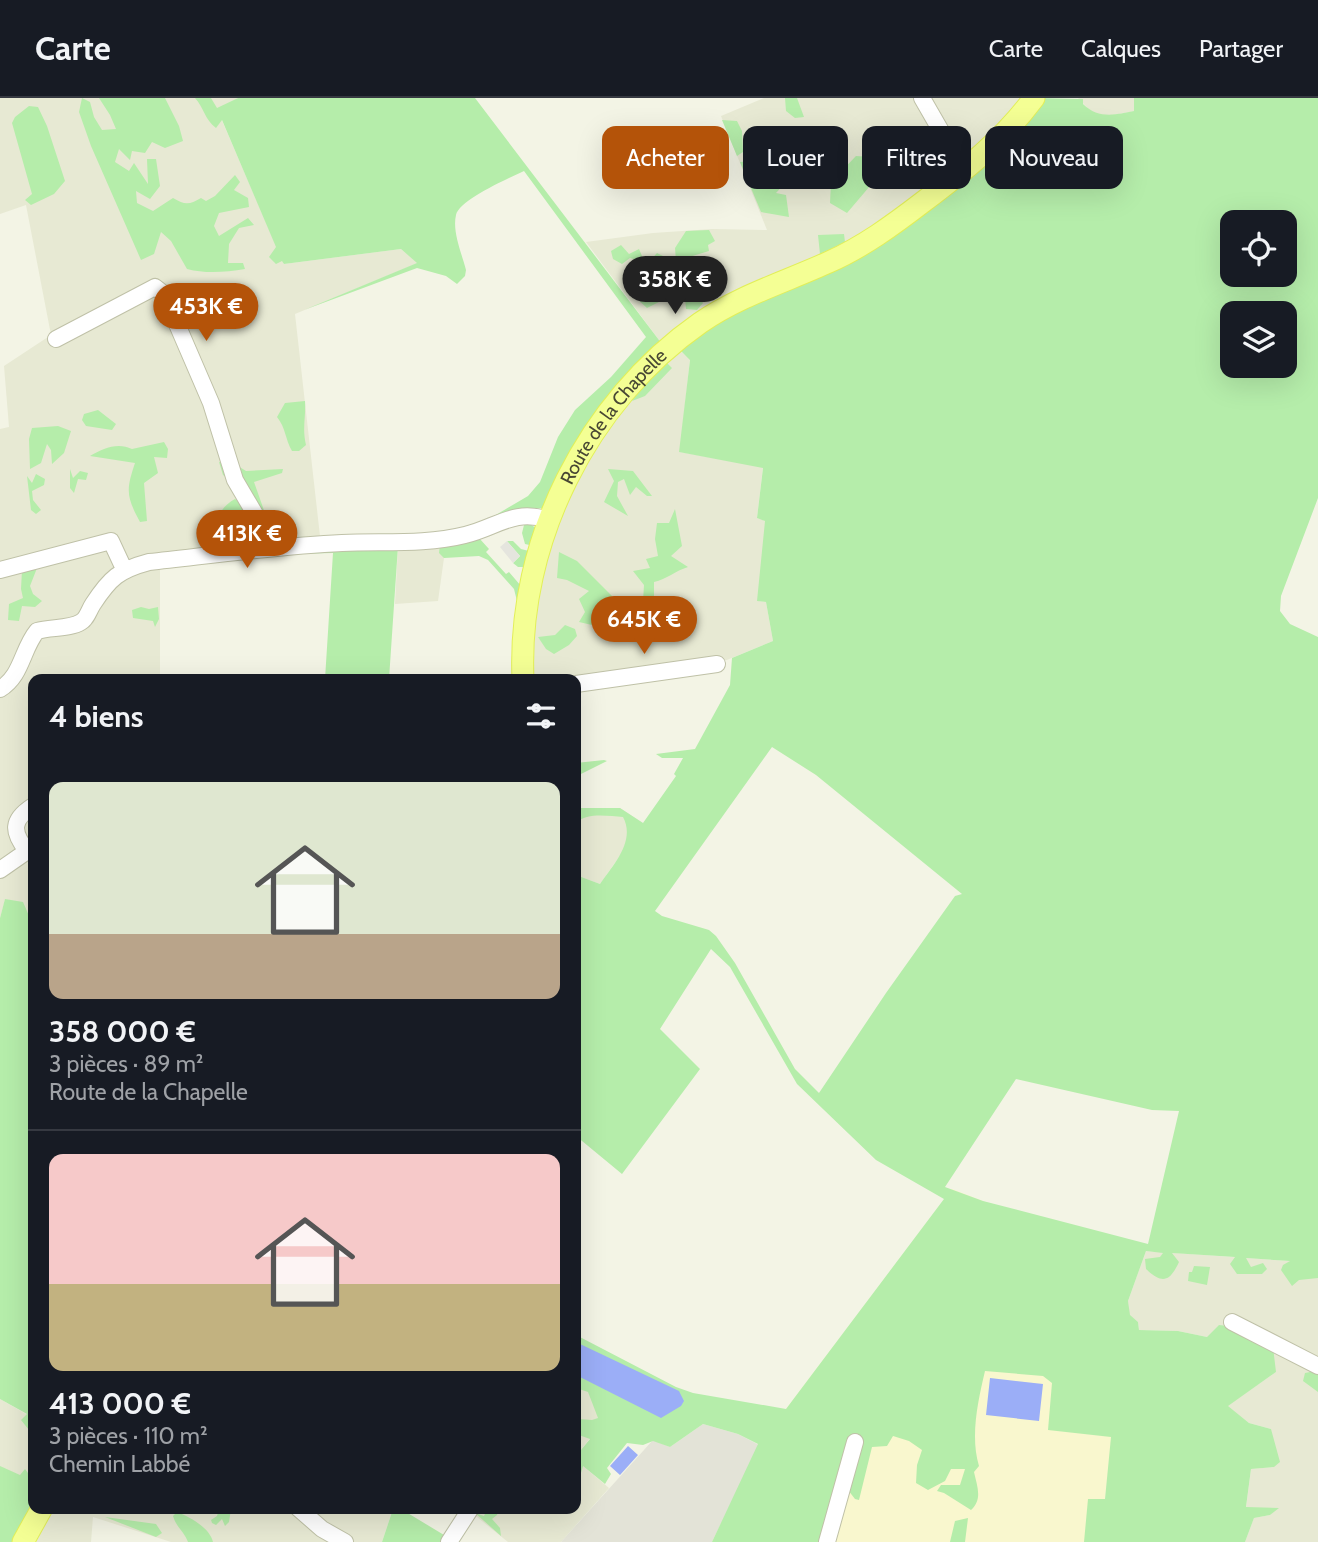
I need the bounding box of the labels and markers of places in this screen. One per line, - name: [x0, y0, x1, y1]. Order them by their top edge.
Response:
- pin: 358K €: [618, 256, 732, 316]
- pin: 453K €: [149, 284, 263, 343]
- pin: 413K €: [190, 510, 304, 570]
- pin: 645K €: [587, 596, 701, 656]

